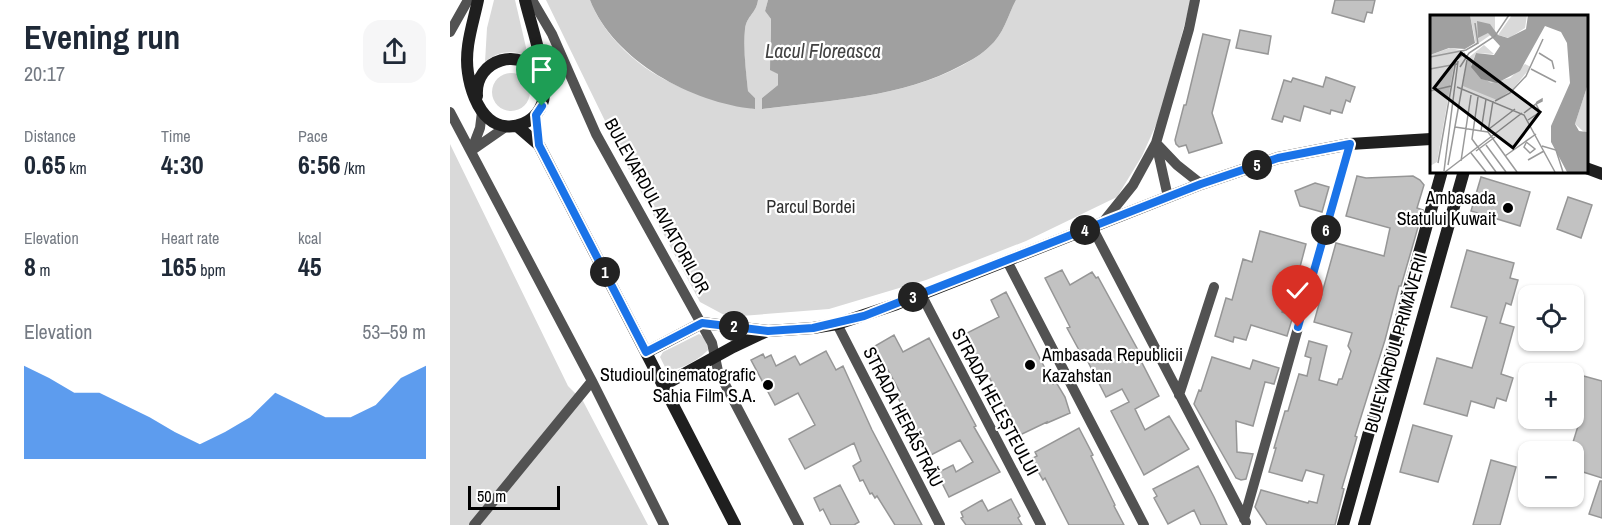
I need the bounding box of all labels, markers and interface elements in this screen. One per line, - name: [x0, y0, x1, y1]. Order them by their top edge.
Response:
- text: Evening run: [24, 15, 180, 59]
- inset map: [1430, 15, 1587, 172]
- button: share: [363, 20, 426, 83]
- water label: Lacul Floreasca: [765, 37, 881, 64]
- pin: [516, 44, 567, 106]
- icon: arrive: [525, 53, 558, 86]
- text: 20:17: [24, 60, 65, 87]
- street label: BULEVARDUL AVIATORILOR: [599, 114, 716, 298]
- text: Distance: [24, 125, 76, 147]
- text: Time: [161, 125, 191, 147]
- text: Pace: [298, 125, 328, 147]
- text: 0.65: [24, 147, 66, 182]
- text: 4:30: [161, 147, 204, 182]
- text: 6:56: [298, 147, 341, 182]
- pin: 5: [1242, 150, 1272, 180]
- text: 5: [1253, 154, 1261, 176]
- text: km: [66, 157, 87, 179]
- text: /km: [341, 157, 365, 179]
- place label: Ambasada Statului Kuwait: [1397, 185, 1496, 231]
- park label: Parcul Bordei: [766, 194, 856, 219]
- marker: Ambasada Statului Kuwait: [1501, 201, 1515, 215]
- pin: 4: [1070, 215, 1100, 245]
- pin: 6: [1311, 215, 1341, 245]
- text: 4: [1081, 219, 1089, 241]
- text: 6: [1322, 219, 1330, 241]
- text: Elevation: [24, 227, 79, 249]
- text: Heart rate: [161, 227, 219, 249]
- text: kcal: [298, 227, 321, 249]
- text: 8: [24, 249, 36, 284]
- text: 165: [161, 249, 197, 284]
- text: 45: [298, 249, 322, 284]
- street label: BULEVARDUL PRIMĂVERII: [1358, 250, 1433, 435]
- pin: 1: [590, 257, 620, 287]
- text: m: [36, 259, 50, 281]
- text: bpm: [197, 259, 226, 281]
- text: 1: [601, 261, 609, 283]
- pin: [1272, 265, 1323, 327]
- icon: check: [1281, 274, 1314, 307]
- pin: 3: [898, 282, 928, 312]
- map controls: [1518, 285, 1584, 507]
- button: locate: [1518, 285, 1584, 351]
- text: 3: [909, 286, 917, 308]
- pin: 2: [719, 311, 749, 341]
- text: 2: [730, 315, 738, 337]
- text: Elevation: [24, 318, 92, 345]
- text: 53–59 m: [362, 318, 426, 345]
- street label: STRADA HELEȘTEULUI: [946, 323, 1045, 480]
- street label: STRADA HERĂSTRĂU: [857, 342, 950, 491]
- place label: Ambasada Republicii Kazahstan: [1041, 342, 1183, 388]
- marker: Ambasada Republicii Kazahstan: [1023, 358, 1037, 372]
- place label: Studioul cinematografic Sahia Film S.A.: [600, 362, 756, 408]
- button: +: [1518, 363, 1584, 429]
- marker: Studioul cinematografic Sahia Film S.A.: [761, 378, 775, 392]
- button: −: [1518, 441, 1584, 507]
- scale bar: [468, 483, 560, 510]
- text: 50 m: [477, 485, 506, 507]

